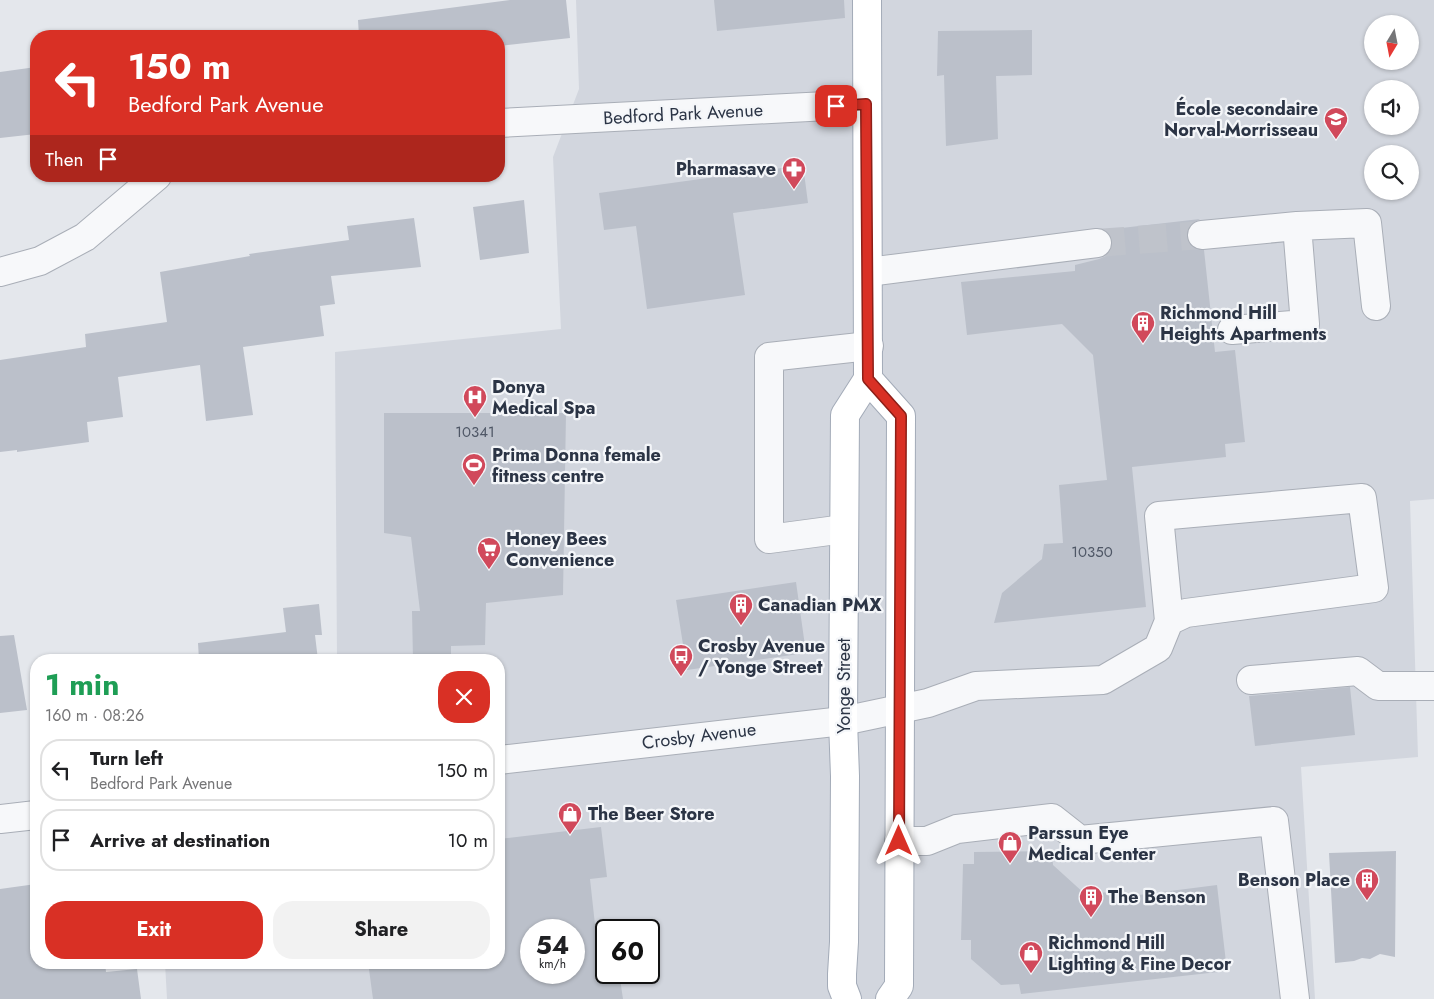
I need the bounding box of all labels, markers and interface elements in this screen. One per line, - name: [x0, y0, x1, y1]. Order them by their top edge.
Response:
- north arrow: [1364, 15, 1419, 70]
- map controls: [1364, 15, 1419, 200]
- text: 150 m: [128, 42, 231, 92]
- icon: left: [45, 50, 110, 115]
- button: sound: [1364, 80, 1419, 135]
- pin: [815, 85, 857, 127]
- text: Bedford Park Avenue: [128, 88, 323, 120]
- icon: arrive: [822, 92, 850, 120]
- place label: École secondaire Norval-Morrisseau: [1164, 96, 1318, 143]
- street label: Bedford Park Avenue: [602, 97, 764, 131]
- school or university icon: École secondaire Norval-Morrisseau: [1323, 106, 1349, 140]
- icon: arrive: [94, 145, 122, 173]
- button: search: [1364, 145, 1419, 200]
- text: Then: [45, 146, 84, 173]
- place label: Pharmasave: [676, 156, 776, 182]
- pharmacy icon: Pharmasave: [781, 156, 807, 190]
- place label: Richmond Hill Heights Apartments: [1160, 300, 1327, 347]
- building icon: Richmond Hill Heights Apartments: [1130, 310, 1156, 344]
- place label: Donya Medical Spa: [492, 374, 595, 421]
- hospital icon: Donya Medical Spa: [462, 384, 488, 418]
- house number: 10341: [455, 421, 495, 443]
- place label: Prima Donna female fitness centre: [492, 442, 661, 489]
- sports icon: Prima Donna female fitness centre: [461, 452, 487, 486]
- place label: Honey Bees Convenience: [506, 526, 614, 573]
- supermarket icon: Honey Bees Convenience: [476, 536, 502, 570]
- house number: 10350: [1071, 541, 1113, 563]
- building icon: Canadian PMX: [728, 592, 754, 626]
- place label: Canadian PMX: [758, 592, 882, 618]
- place label: Crosby Avenue / Yonge Street: [698, 633, 825, 680]
- street label: Yonge Street: [831, 638, 857, 734]
- bus stop icon: Crosby Avenue / Yonge Street: [668, 643, 694, 677]
- text: 1 min: [45, 663, 119, 706]
- button: close: [438, 671, 490, 723]
- text: 160 m · 08:26: [45, 704, 144, 727]
- street label: Crosby Avenue: [640, 716, 758, 756]
- text: Turn left: [90, 745, 163, 772]
- icon: left: [47, 756, 75, 784]
- text: 150 m: [437, 757, 488, 784]
- text: Bedford Park Avenue: [90, 772, 232, 795]
- shop icon: The Beer Store: [557, 801, 583, 835]
- place label: The Beer Store: [588, 801, 714, 827]
- position arrow: [872, 814, 924, 866]
- place label: Parssun Eye Medical Center: [1028, 820, 1157, 867]
- icon: arrive: [47, 826, 75, 854]
- text: Arrive at destination: [90, 827, 270, 854]
- text: 10 m: [448, 827, 488, 854]
- shop icon: Parssun Eye Medical Center: [997, 830, 1023, 864]
- place label: Benson Place: [1238, 867, 1350, 893]
- building icon: Benson Place: [1354, 867, 1380, 901]
- building icon: The Benson: [1078, 884, 1104, 918]
- place label: The Benson: [1108, 884, 1206, 910]
- button: Exit: [45, 901, 263, 959]
- button: Share: [273, 901, 490, 959]
- speed limit sign: 60: [595, 919, 660, 984]
- text: 54: [536, 927, 569, 963]
- place label: Richmond Hill Lighting & Fine Decor: [1048, 930, 1232, 977]
- shop icon: Richmond Hill Lighting & Fine Decor: [1018, 940, 1044, 974]
- text: km/h: [539, 955, 566, 973]

